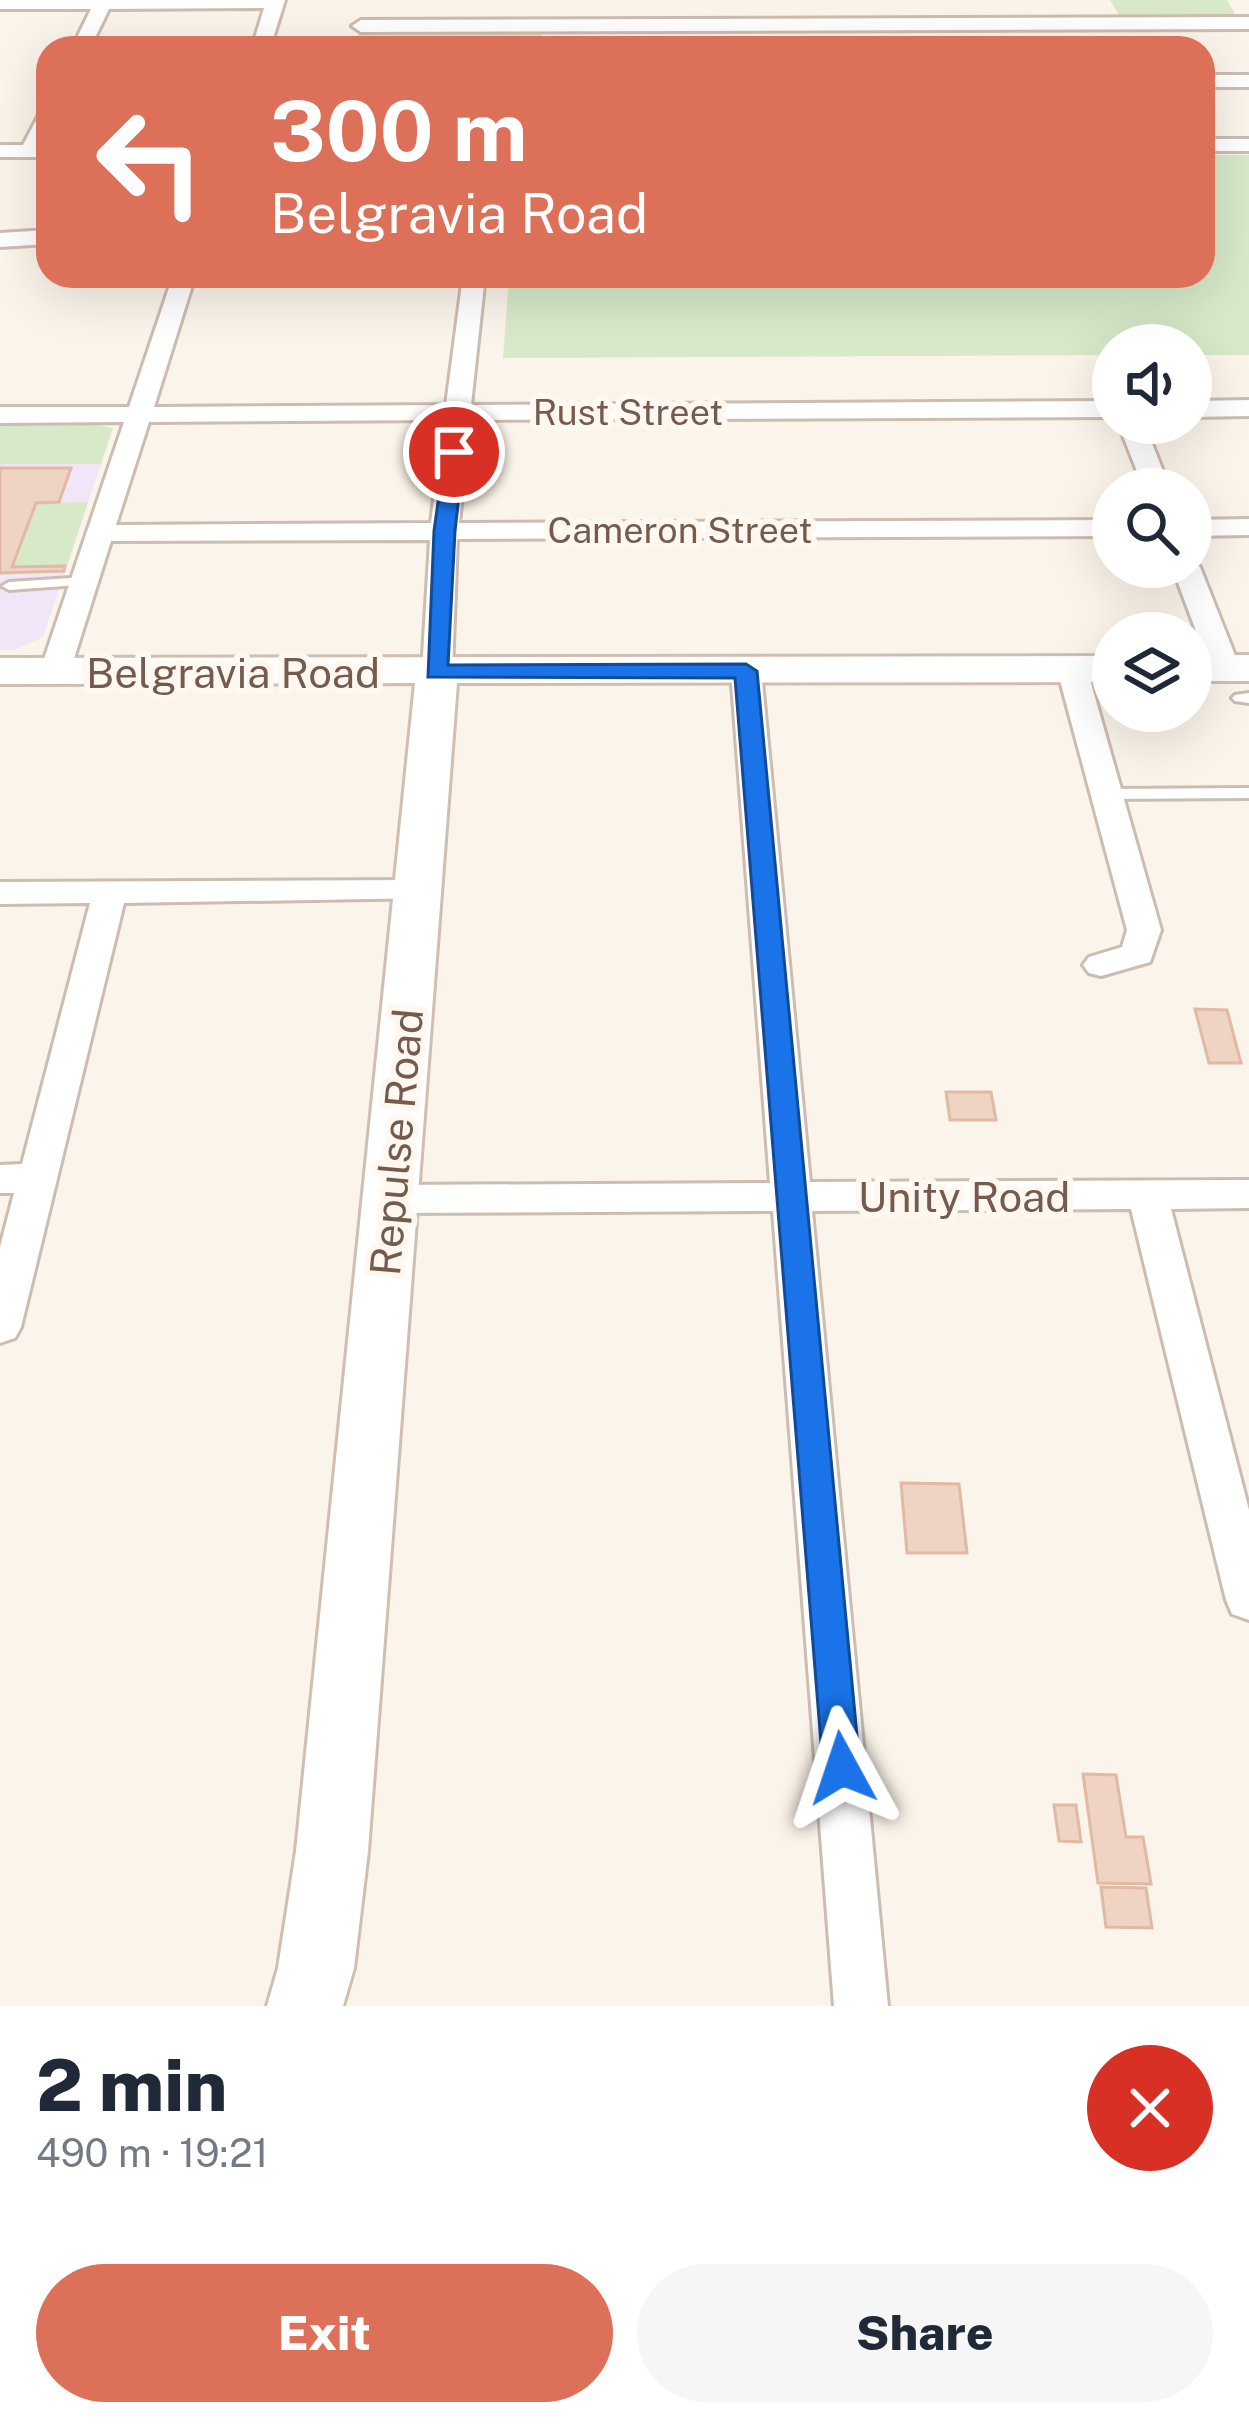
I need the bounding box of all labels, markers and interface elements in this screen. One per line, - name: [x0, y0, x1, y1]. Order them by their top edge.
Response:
- text: 300 m: [270, 81, 528, 180]
- icon: left: [72, 84, 228, 240]
- text: Belgravia Road: [270, 182, 648, 245]
- map controls: [1092, 324, 1212, 732]
- button: sound: [1092, 324, 1212, 444]
- street label: Rust Street: [533, 391, 723, 433]
- pin: [403, 401, 505, 503]
- icon: arrive: [421, 419, 487, 485]
- button: search: [1092, 468, 1212, 588]
- street label: Cameron Street: [548, 509, 812, 551]
- button: layers: [1092, 612, 1212, 732]
- street label: Belgravia Road: [86, 648, 380, 697]
- street label: Repulse Road: [360, 1007, 432, 1277]
- street label: Unity Road: [858, 1172, 1070, 1221]
- position arrow: [779, 1705, 905, 1831]
- text: 2 min: [36, 2043, 227, 2127]
- button: close: [1087, 2045, 1213, 2171]
- text: 490 m · 19:21: [36, 2130, 268, 2176]
- button: Exit: [36, 2264, 613, 2402]
- button: Share: [637, 2264, 1213, 2402]

